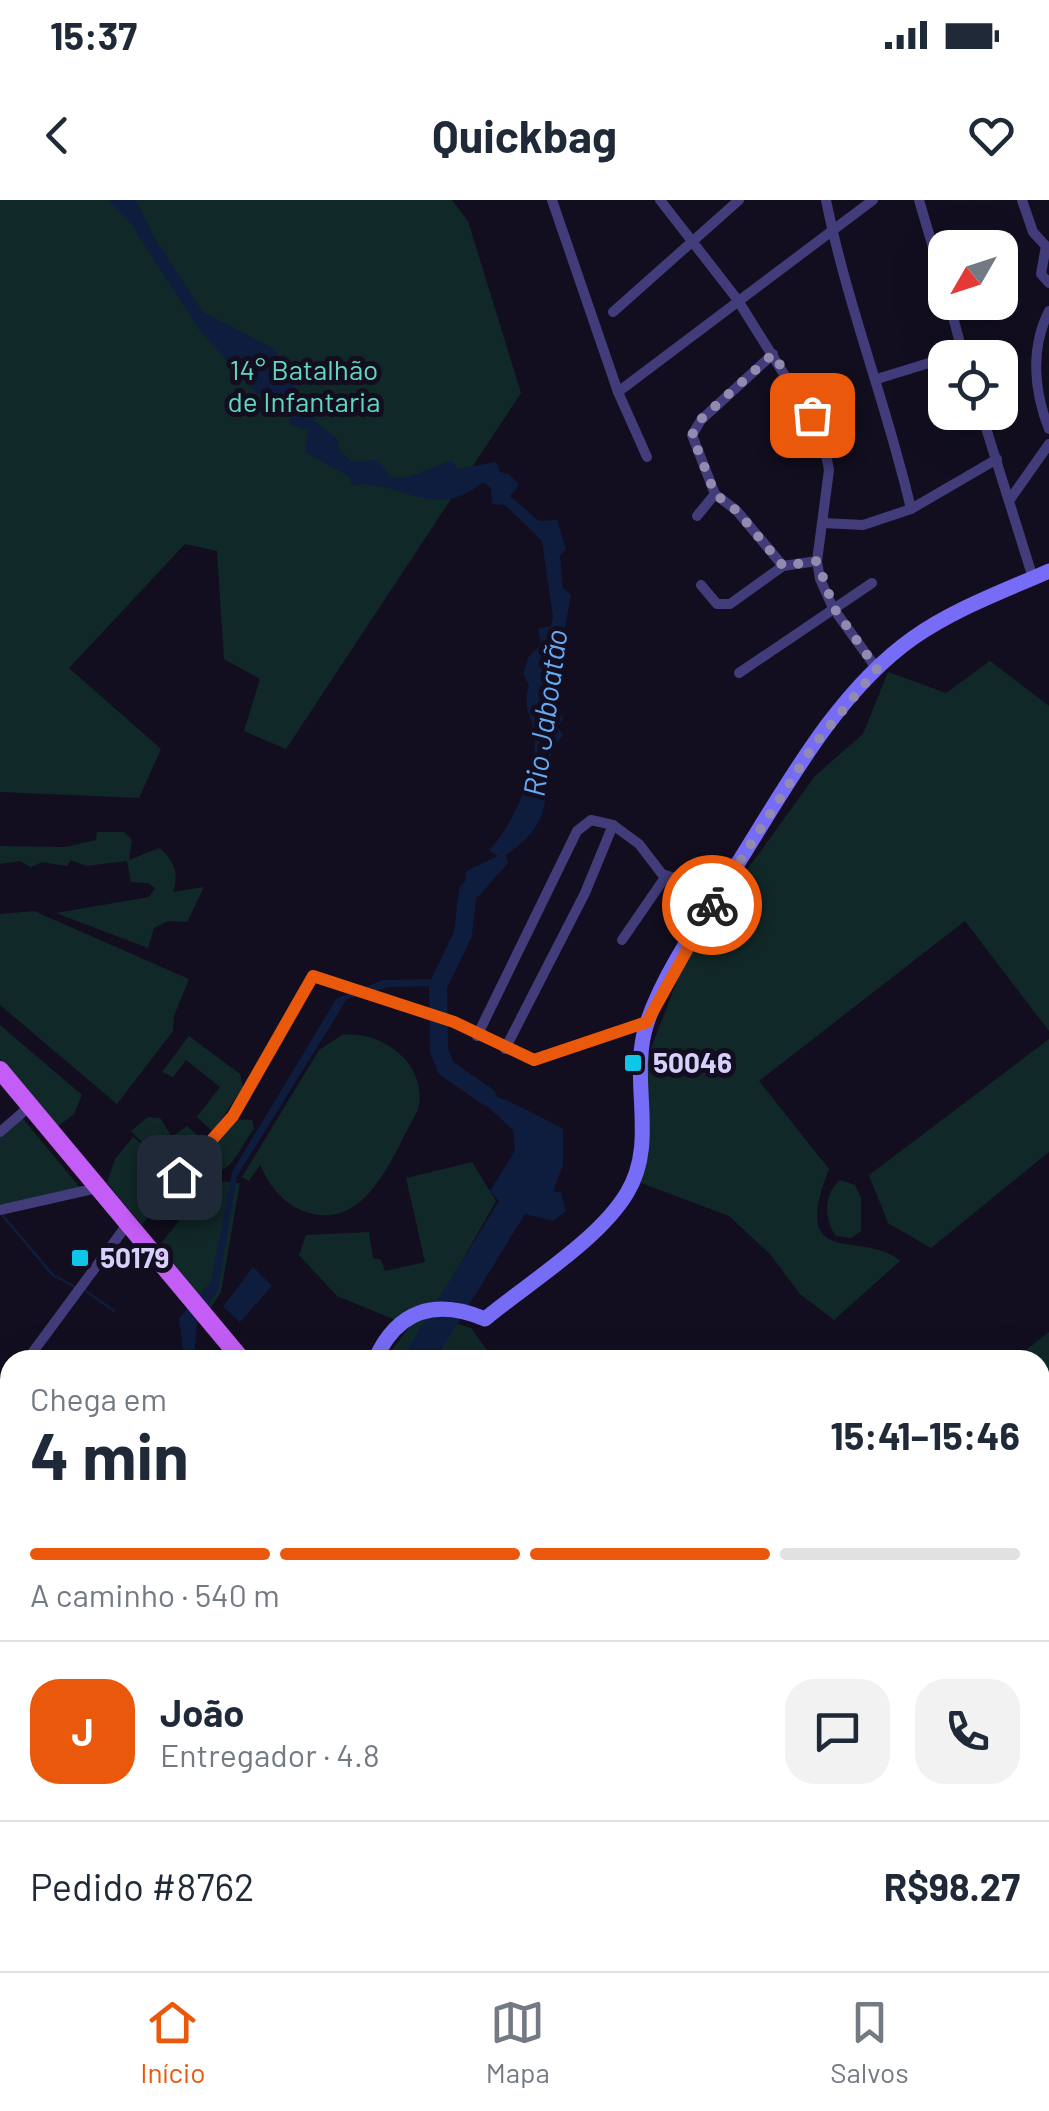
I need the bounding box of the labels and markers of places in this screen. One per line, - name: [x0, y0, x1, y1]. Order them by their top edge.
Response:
- pin: [770, 373, 855, 458]
- place label: 50046: [653, 1045, 732, 1079]
- marker: 50046: [622, 1052, 644, 1074]
- pin: [137, 1135, 222, 1220]
- place label: 50179: [100, 1240, 169, 1274]
- marker: 50179: [69, 1247, 91, 1269]

